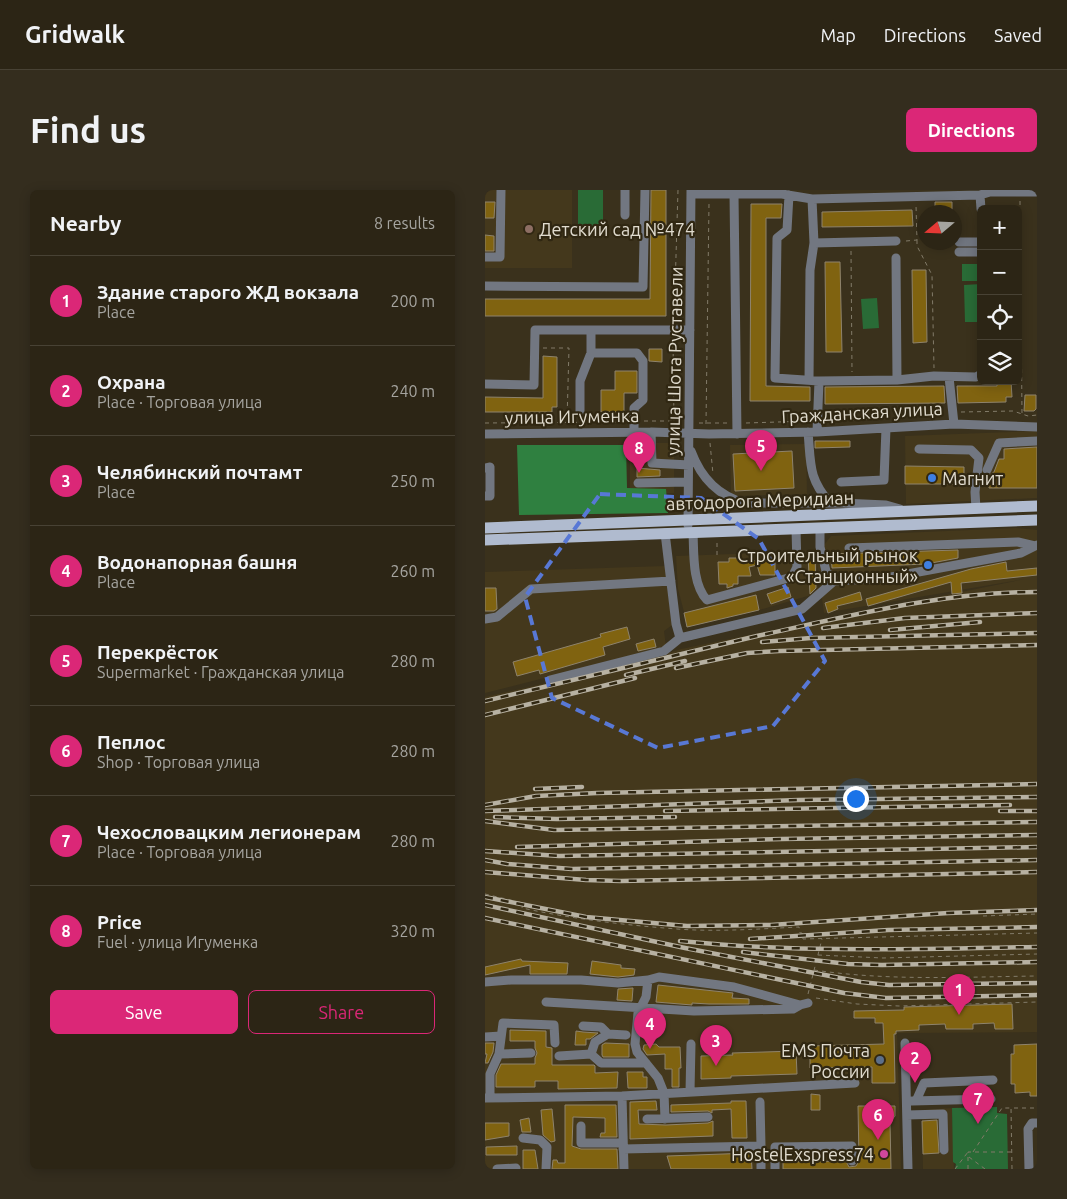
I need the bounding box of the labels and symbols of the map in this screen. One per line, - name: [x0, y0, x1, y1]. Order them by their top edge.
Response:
- north arrow: [917, 205, 962, 250]
- place label: Детский сад №474: [539, 219, 695, 239]
- marker: Детский сад №474: [523, 223, 535, 235]
- street label: улица Шота Руставели: [662, 266, 686, 456]
- street label: Гражданская улица: [781, 398, 943, 426]
- street label: улица Игуменка: [505, 405, 639, 427]
- pin: 5: [745, 430, 777, 471]
- pin: 8: [623, 432, 655, 473]
- place label: Магнит: [942, 468, 1003, 488]
- marker: Магнит: [926, 472, 938, 484]
- street label: автодорога Меридиан: [666, 487, 854, 513]
- place label: Строительный рынок «Станционный»: [737, 545, 918, 586]
- marker: Строительный рынок «Станционный»: [922, 559, 934, 571]
- your location: [843, 786, 869, 812]
- pin: 1: [943, 974, 975, 1015]
- pin: 4: [634, 1008, 666, 1049]
- pin: 3: [700, 1025, 732, 1066]
- place label: EMS Почта России: [781, 1040, 870, 1081]
- pin: 2: [899, 1042, 931, 1083]
- marker: EMS Почта России: [874, 1054, 886, 1066]
- pin: 7: [962, 1083, 994, 1124]
- pin: 6: [862, 1099, 894, 1140]
- place label: HostelExspress74: [731, 1144, 874, 1164]
- marker: HostelExspress74: [878, 1148, 890, 1160]

